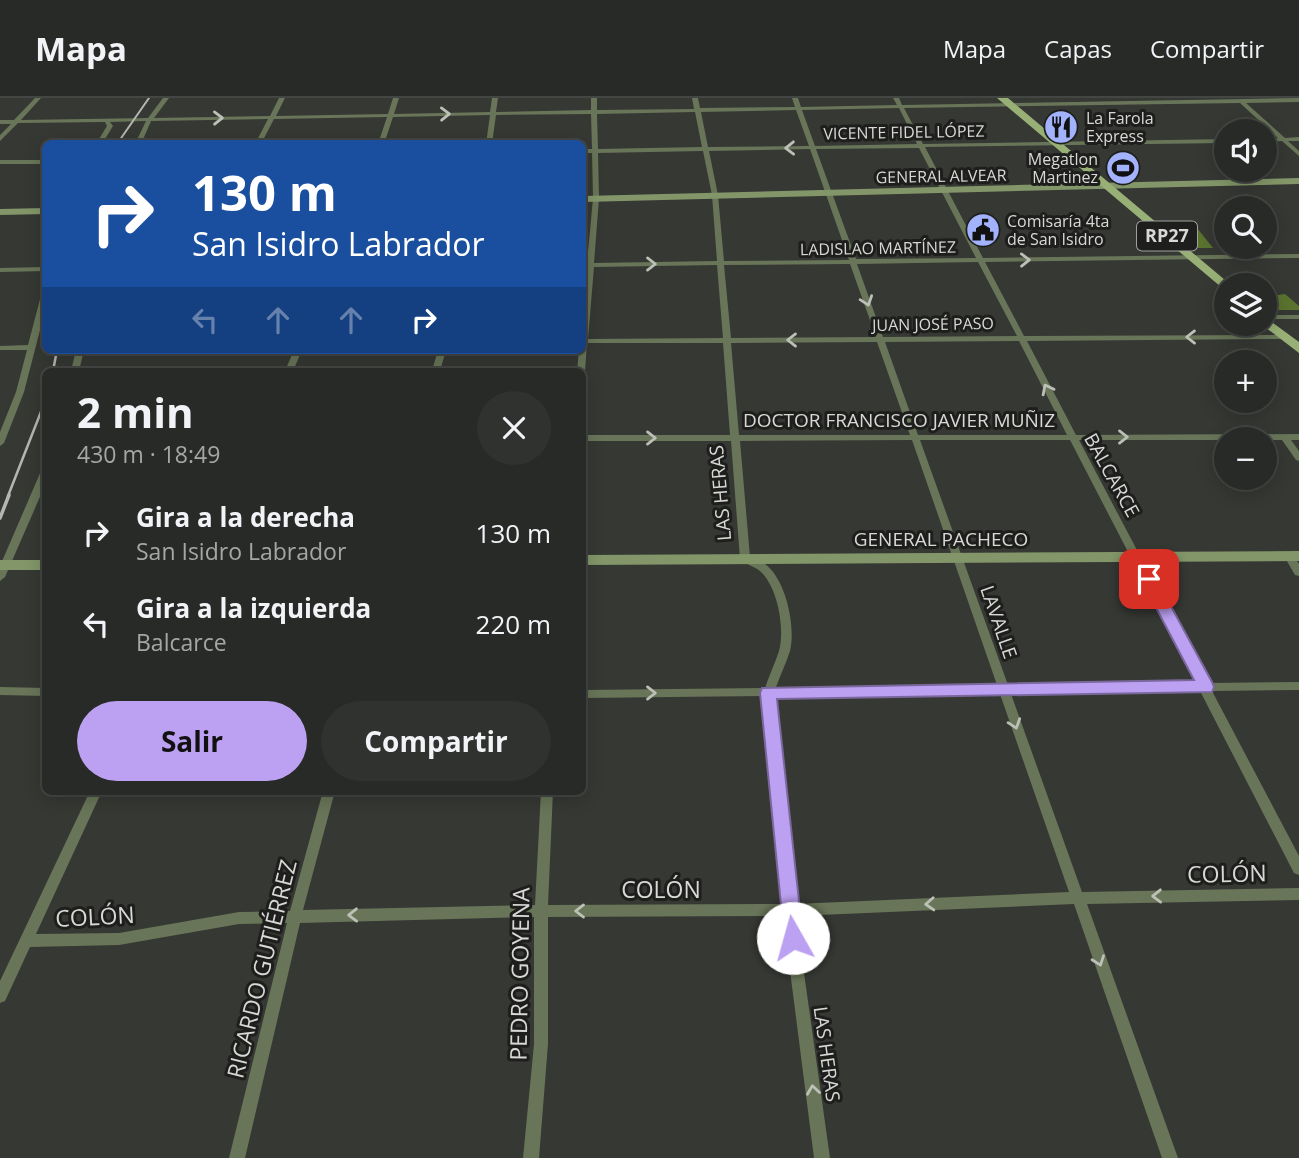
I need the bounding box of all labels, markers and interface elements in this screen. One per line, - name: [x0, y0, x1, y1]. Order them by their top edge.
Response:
- text: Mapa: [35, 26, 127, 71]
- text: Mapa: [943, 32, 1006, 65]
- text: Capas: [1044, 32, 1112, 65]
- text: Compartir: [1150, 32, 1264, 65]
- one-way arrow: [440, 106, 451, 122]
- place label: La Farola Express: [1086, 107, 1154, 147]
- restaurant icon: La Farola Express: [1042, 108, 1080, 146]
- one-way arrow: [212, 111, 223, 126]
- map controls: [1214, 119, 1277, 490]
- button: sound: [1214, 119, 1277, 182]
- street label: VICENTE FIDEL LÓPEZ: [823, 120, 985, 144]
- one-way arrow: [785, 140, 795, 156]
- place label: Megatlon Martinez: [1028, 148, 1098, 188]
- sports icon: Megatlon Martinez: [1104, 149, 1142, 187]
- text: 130 m: [192, 159, 337, 225]
- street label: GENERAL ALVEAR: [875, 164, 1007, 188]
- icon: right: [77, 168, 168, 259]
- button: search: [1214, 196, 1277, 259]
- place label: Comisaría 4ta de San Isidro: [1007, 210, 1109, 250]
- public building icon: Comisaría 4ta de San Isidro: [964, 211, 1002, 249]
- text: San Isidro Labrador: [192, 222, 485, 265]
- road number: RP27: [1137, 222, 1197, 251]
- street label: LADISLAO MARTÍNEZ: [800, 236, 956, 260]
- one-way arrow: [1021, 252, 1031, 268]
- one-way arrow: [646, 256, 657, 272]
- button: layers: [1214, 273, 1277, 336]
- one-way arrow: [859, 294, 873, 306]
- icon: left: [186, 301, 224, 339]
- icon: ahead: [259, 301, 297, 339]
- icon: ahead: [332, 301, 370, 339]
- icon: right: [405, 301, 443, 339]
- street label: JUAN JOSÉ PASO: [870, 312, 994, 336]
- one-way arrow: [1186, 329, 1196, 345]
- one-way arrow: [787, 332, 798, 347]
- button: +: [1214, 350, 1277, 413]
- text: 2 min: [77, 383, 194, 440]
- one-way arrow: [1042, 384, 1055, 396]
- button: close: [477, 391, 551, 465]
- street label: DOCTOR FRANCISCO JAVIER MUÑIZ: [743, 407, 1055, 433]
- button: −: [1214, 427, 1277, 490]
- street label: BALCARCE: [1078, 428, 1146, 522]
- one-way arrow: [1119, 429, 1129, 445]
- one-way arrow: [646, 430, 657, 446]
- text: 430 m · 18:49: [77, 438, 220, 470]
- street label: LAS HERAS: [703, 444, 737, 542]
- text: Gira a la derecha: [136, 499, 355, 535]
- icon: right: [77, 514, 115, 552]
- text: 130 m: [476, 515, 551, 551]
- street label: GENERAL PACHECO: [854, 526, 1028, 552]
- text: San Isidro Labrador: [136, 535, 346, 567]
- pin: [1119, 549, 1179, 609]
- icon: arrive: [1130, 560, 1168, 598]
- street label: LAVALLE: [974, 582, 1024, 662]
- text: Gira a la izquierda: [136, 590, 371, 626]
- icon: left: [77, 605, 115, 643]
- text: 220 m: [476, 606, 551, 642]
- text: Balcarce: [136, 626, 227, 658]
- one-way arrow: [646, 685, 657, 701]
- button: Salir: [77, 701, 307, 781]
- button: Compartir: [321, 701, 551, 781]
- one-way arrow: [1007, 717, 1021, 729]
- street label: RICARDO GUTIÉRREZ: [218, 856, 304, 1081]
- street label: COLÓN: [1187, 856, 1267, 890]
- street label: COLÓN: [621, 873, 701, 905]
- street label: PEDRO GOYENA: [501, 887, 537, 1061]
- one-way arrow: [1152, 889, 1163, 904]
- one-way arrow: [924, 897, 935, 912]
- street label: COLÓN: [54, 898, 136, 934]
- position arrow: [756, 901, 830, 975]
- one-way arrow: [574, 903, 585, 919]
- one-way arrow: [347, 907, 358, 922]
- one-way arrow: [1091, 955, 1105, 967]
- street label: LAS HERAS: [807, 1005, 847, 1103]
- one-way arrow: [805, 1084, 820, 1096]

